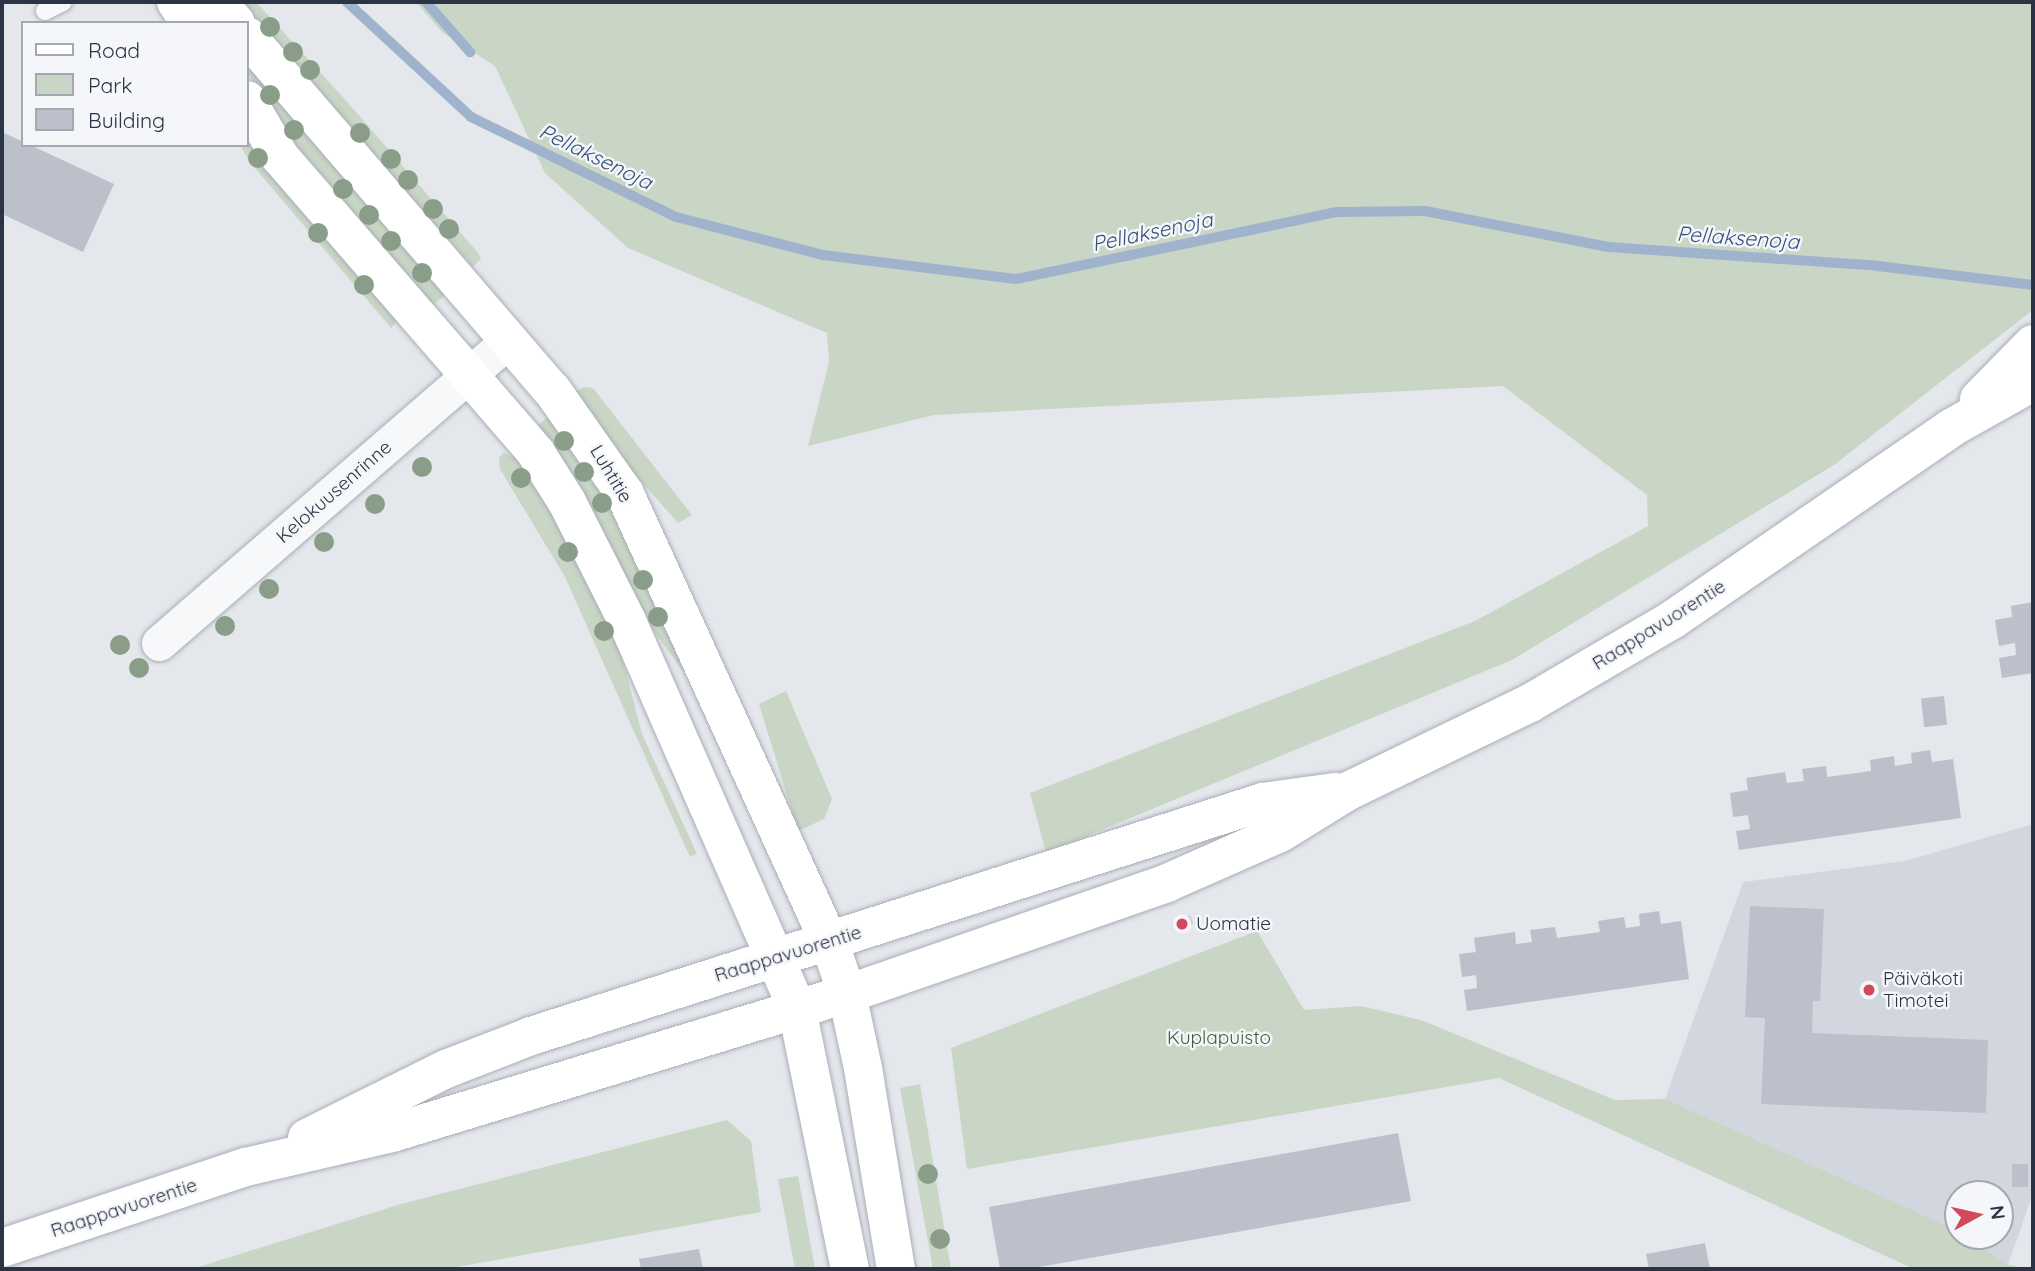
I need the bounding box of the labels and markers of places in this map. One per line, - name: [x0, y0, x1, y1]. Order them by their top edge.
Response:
- place label: Uomatie: [1196, 913, 1271, 935]
- marker: Uomatie: [1174, 916, 1190, 932]
- place label: Päiväkoti Timotei: [1883, 968, 1963, 1012]
- marker: Päiväkoti Timotei: [1861, 982, 1877, 998]

